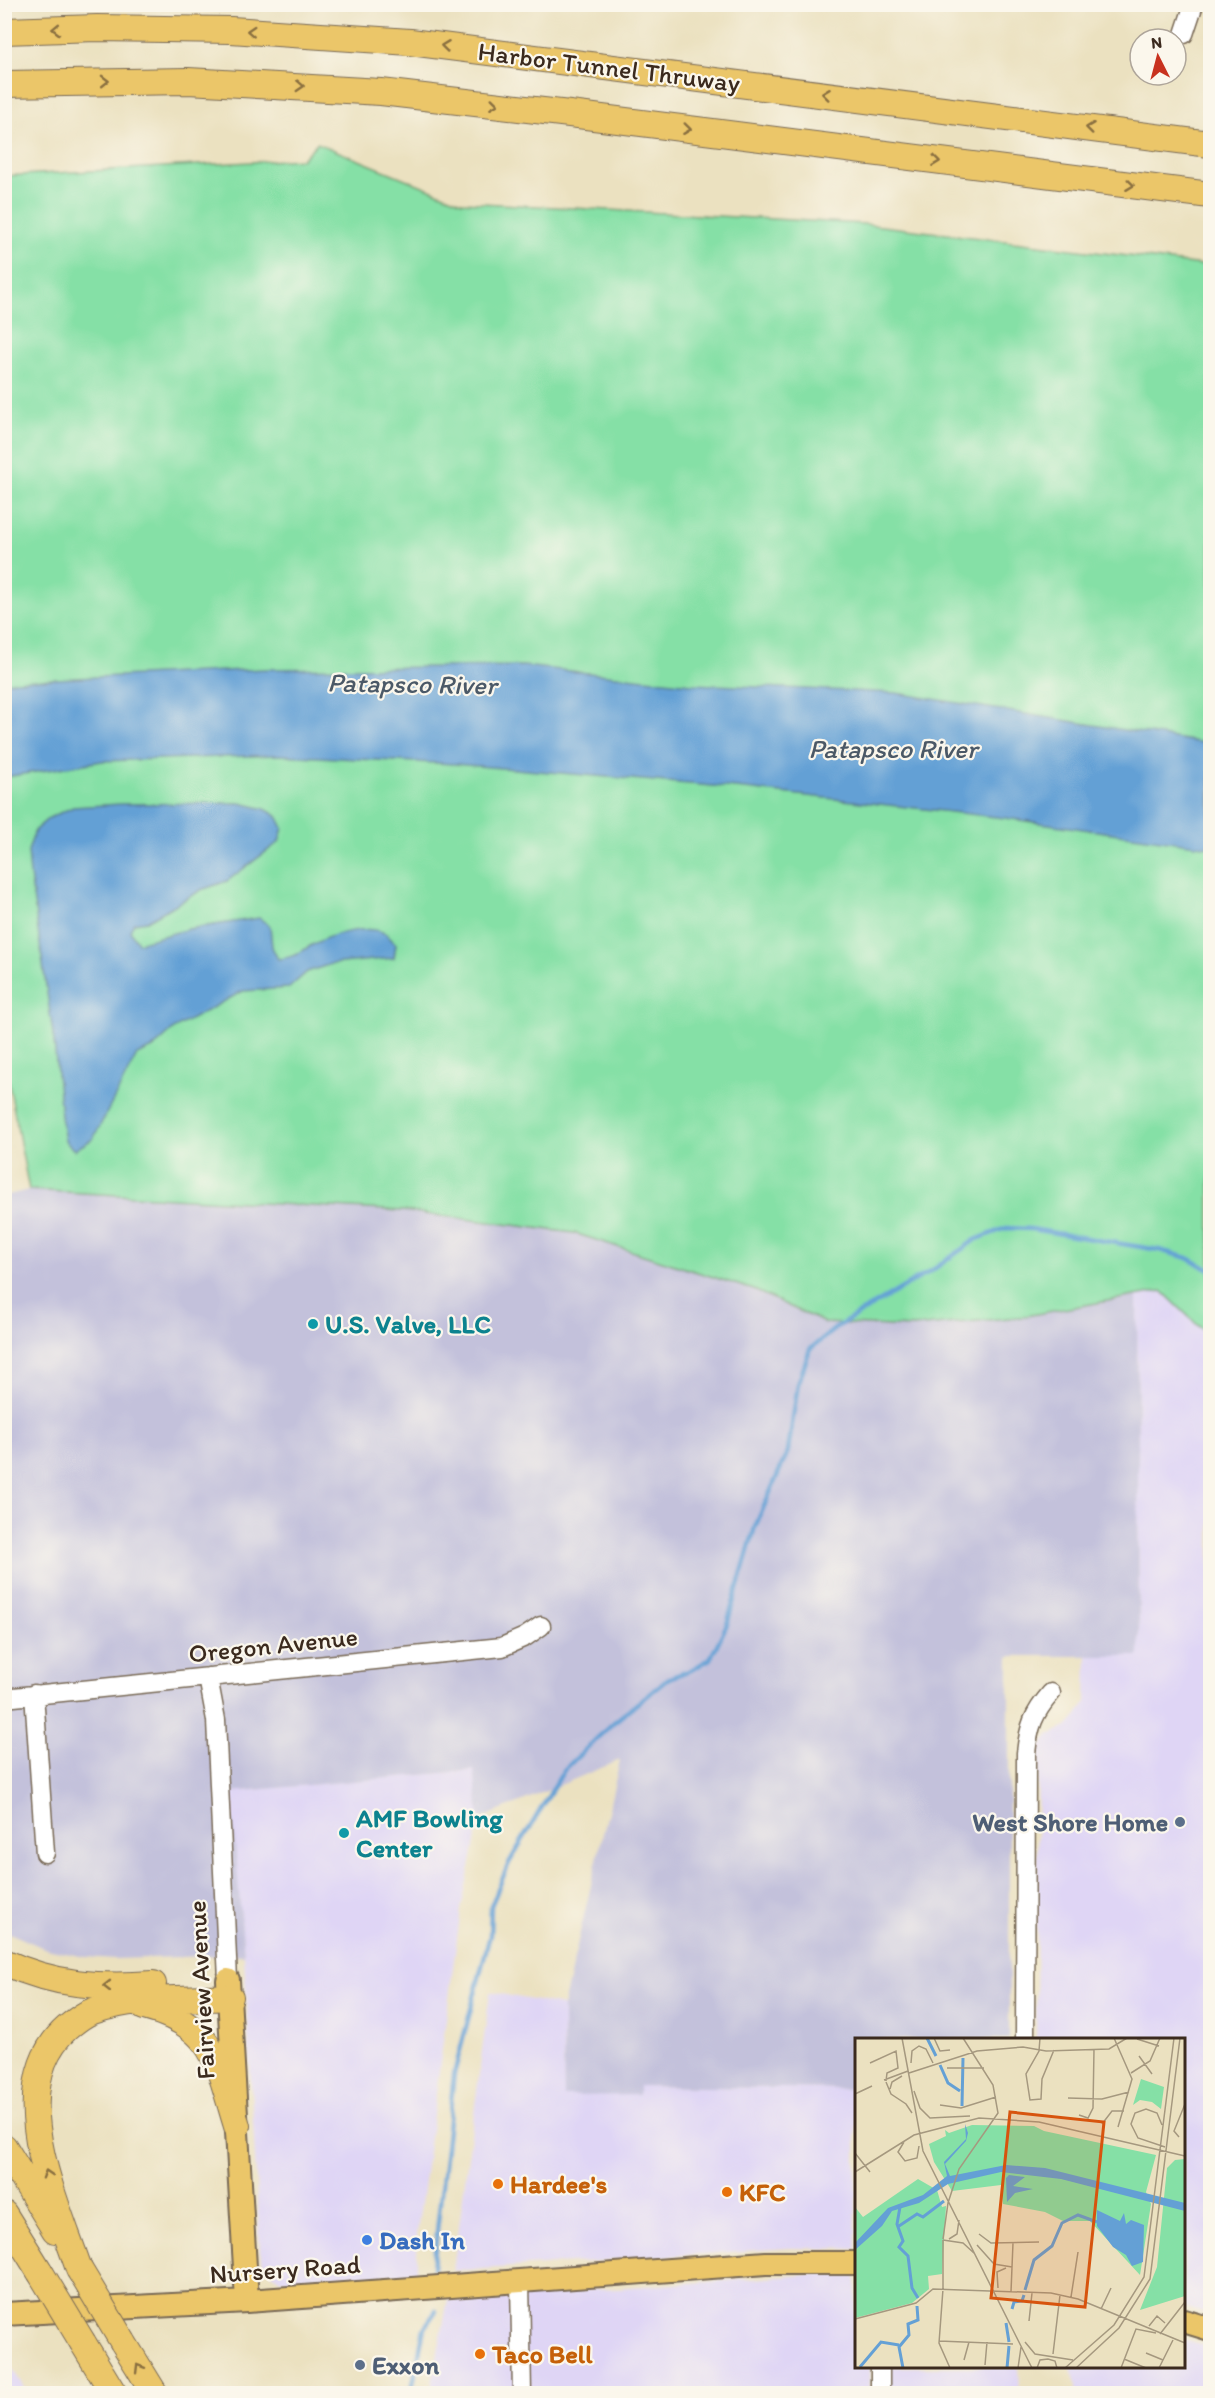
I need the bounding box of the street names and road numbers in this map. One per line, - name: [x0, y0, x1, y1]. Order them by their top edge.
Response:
- street label: Harbor Tunnel Thruway: [476, 35, 742, 99]
- street label: Oregon Avenue: [187, 1620, 359, 1670]
- street label: Fairview Avenue: [180, 1900, 222, 2080]
- street label: Nursery Road: [209, 2248, 361, 2290]

